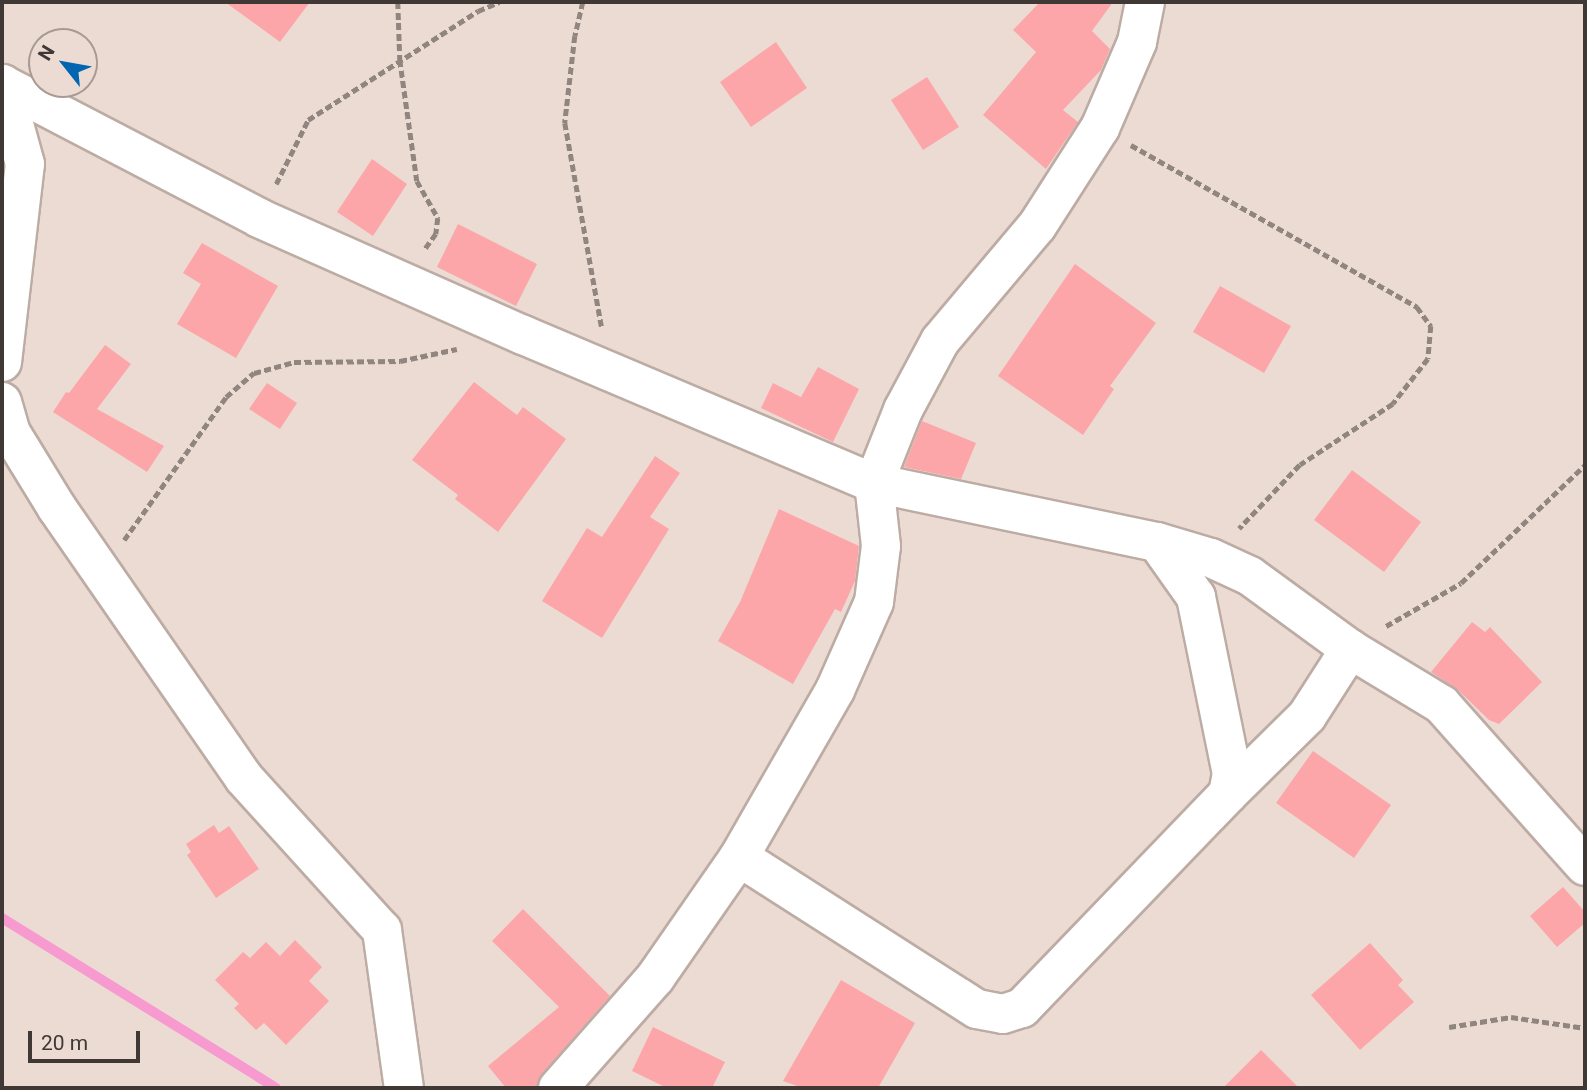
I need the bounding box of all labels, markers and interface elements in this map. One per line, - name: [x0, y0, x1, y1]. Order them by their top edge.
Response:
- north arrow: [28, 28, 98, 98]
- text: N: [33, 41, 60, 65]
- scale bar: [32, 1016, 144, 1060]
- text: 20 m: [41, 1031, 88, 1055]

